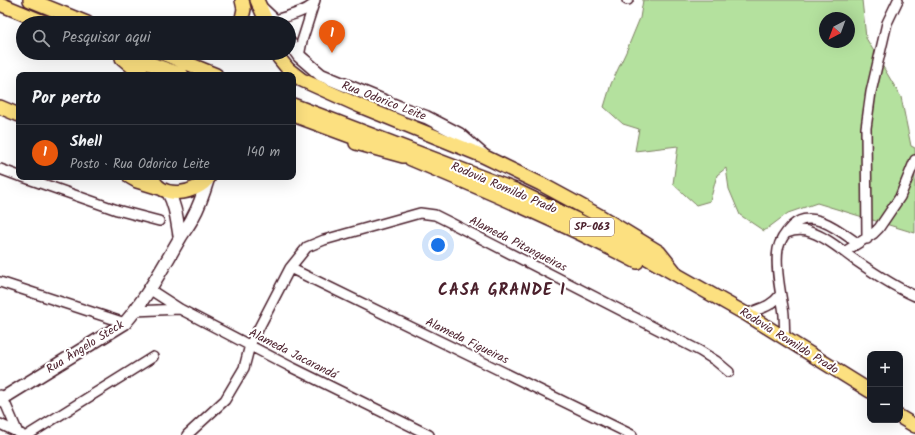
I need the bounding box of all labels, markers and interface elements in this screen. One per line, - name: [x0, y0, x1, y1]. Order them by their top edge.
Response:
- north arrow: [819, 12, 855, 48]
- search box: [16, 16, 296, 60]
- pin: 1: [319, 20, 345, 53]
- text: Pesquisar aqui: [62, 26, 151, 50]
- icon: search: [30, 27, 52, 49]
- street label: Rua Odorico Leite: [339, 76, 430, 126]
- text: Por perto: [32, 85, 101, 112]
- text: Shell: [70, 130, 102, 154]
- text: 1: [43, 142, 47, 163]
- text: 140 m: [247, 142, 280, 163]
- text: Posto · Rua Odorico Leite: [70, 154, 210, 175]
- street label: Rodovia Romildo Prado: [448, 157, 560, 219]
- street label: Alameda Pitangueiras: [466, 211, 570, 277]
- road number: SP-063: [570, 218, 614, 236]
- your location: [428, 235, 448, 255]
- district label: CASA GRANDE I: [438, 278, 566, 303]
- street label: Rodovia Romildo Prado: [736, 303, 842, 379]
- street label: Alameda Figueiras: [422, 313, 512, 369]
- street label: Rua Ângelo Steck: [42, 315, 128, 379]
- street label: Alameda Jacarandá: [245, 323, 342, 385]
- map controls: [867, 351, 903, 423]
- button: +: [867, 351, 903, 387]
- button: −: [867, 387, 903, 423]

